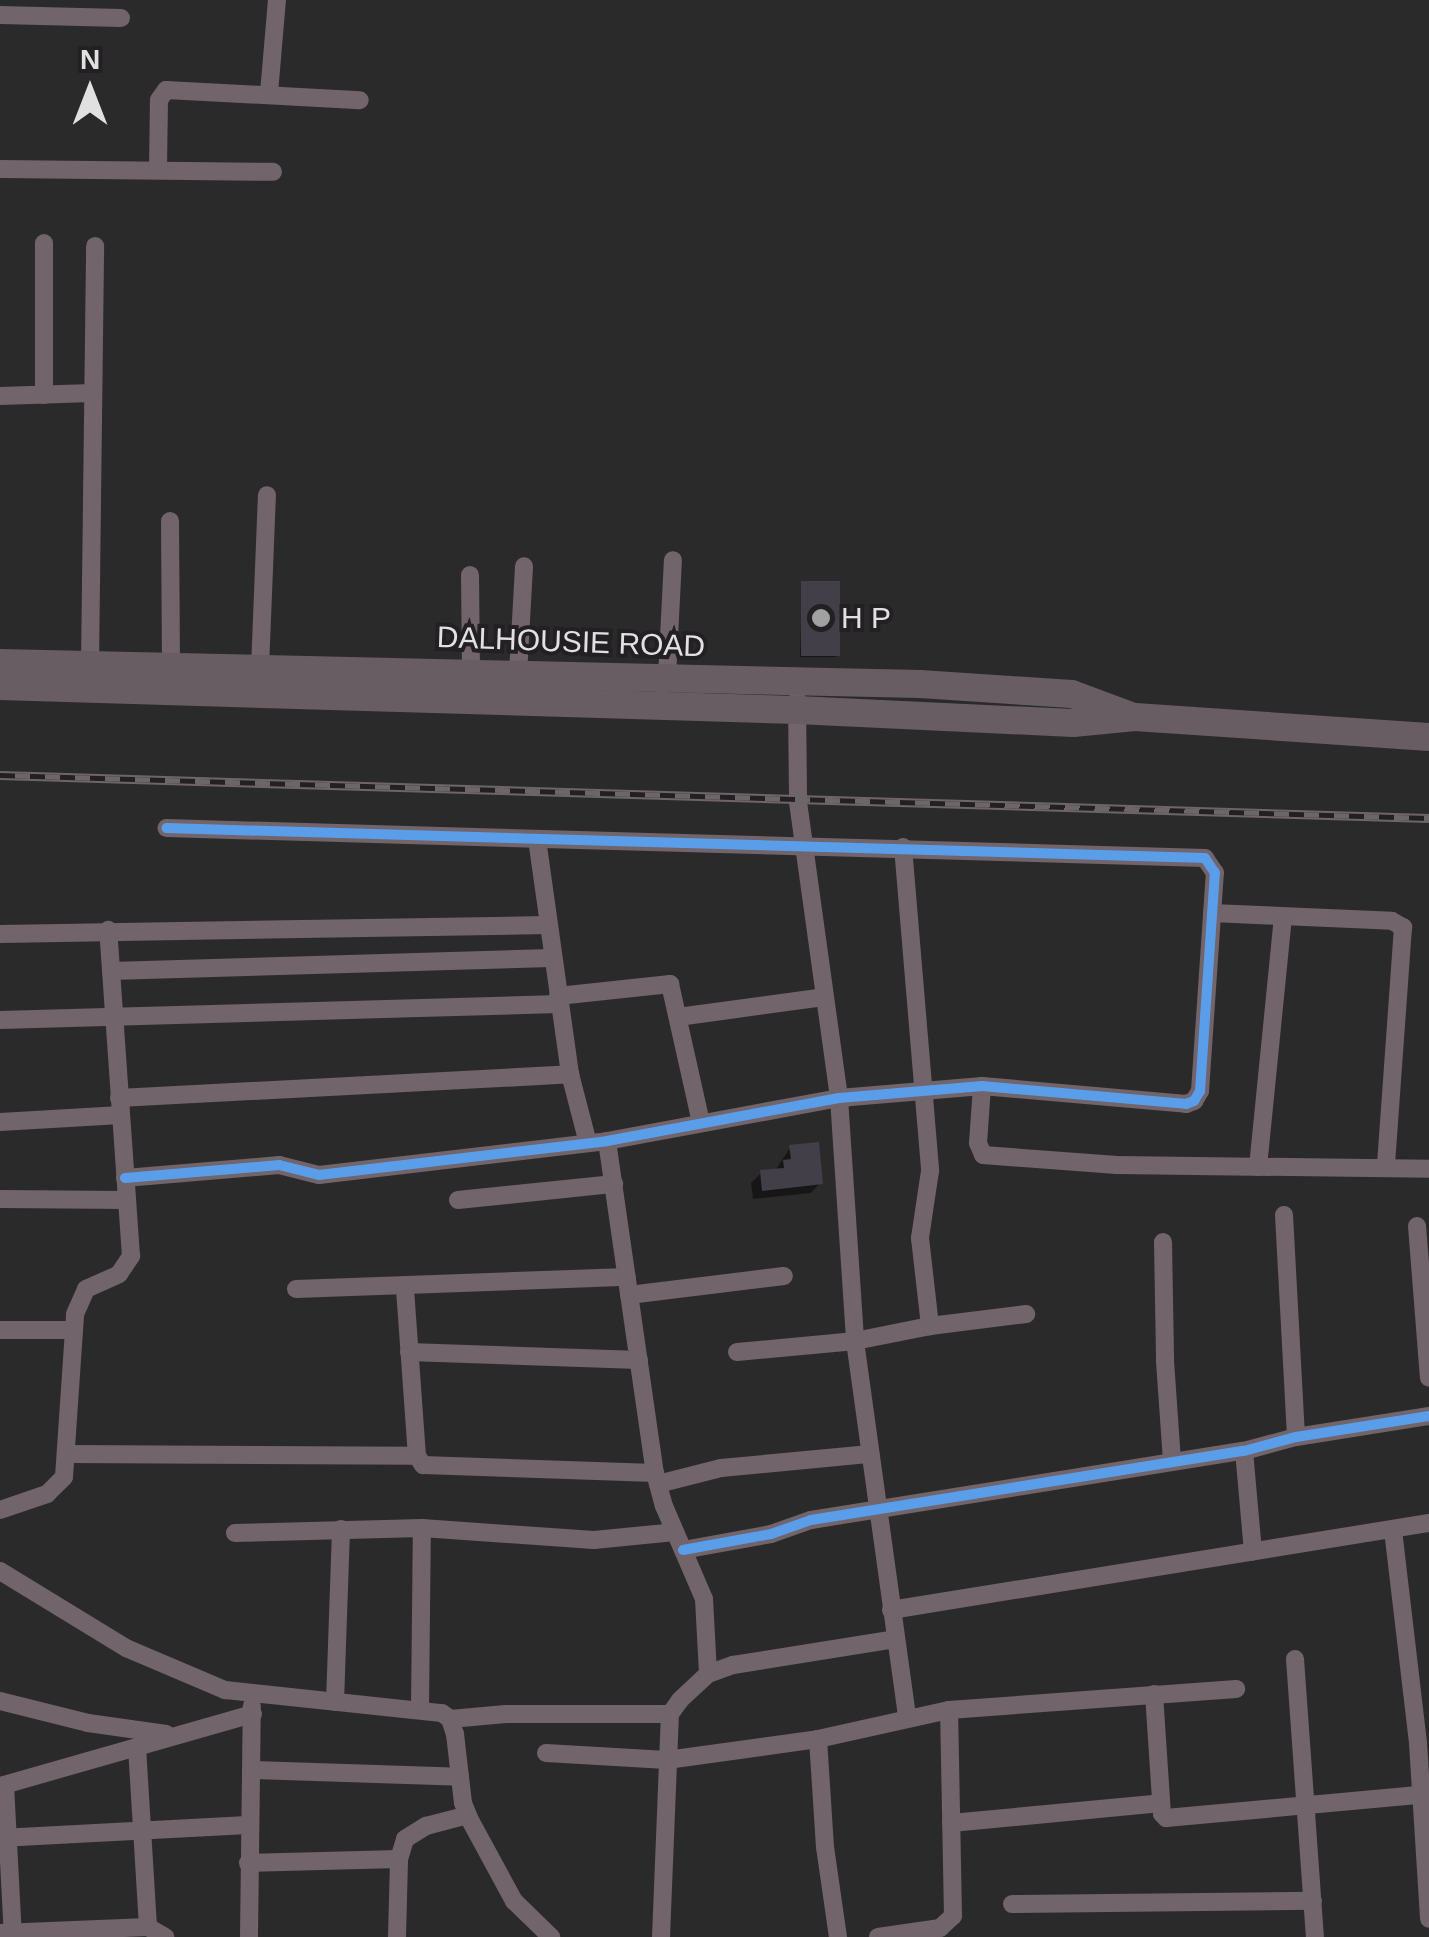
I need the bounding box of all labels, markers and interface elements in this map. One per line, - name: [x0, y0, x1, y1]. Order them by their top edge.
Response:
- north arrow: [40, 40, 140, 140]
- text: N: [80, 44, 100, 75]
- place label: H P: [841, 600, 891, 636]
- marker: H P: [810, 607, 832, 629]
- street label: DALHOUSIE ROAD: [436, 619, 706, 665]

